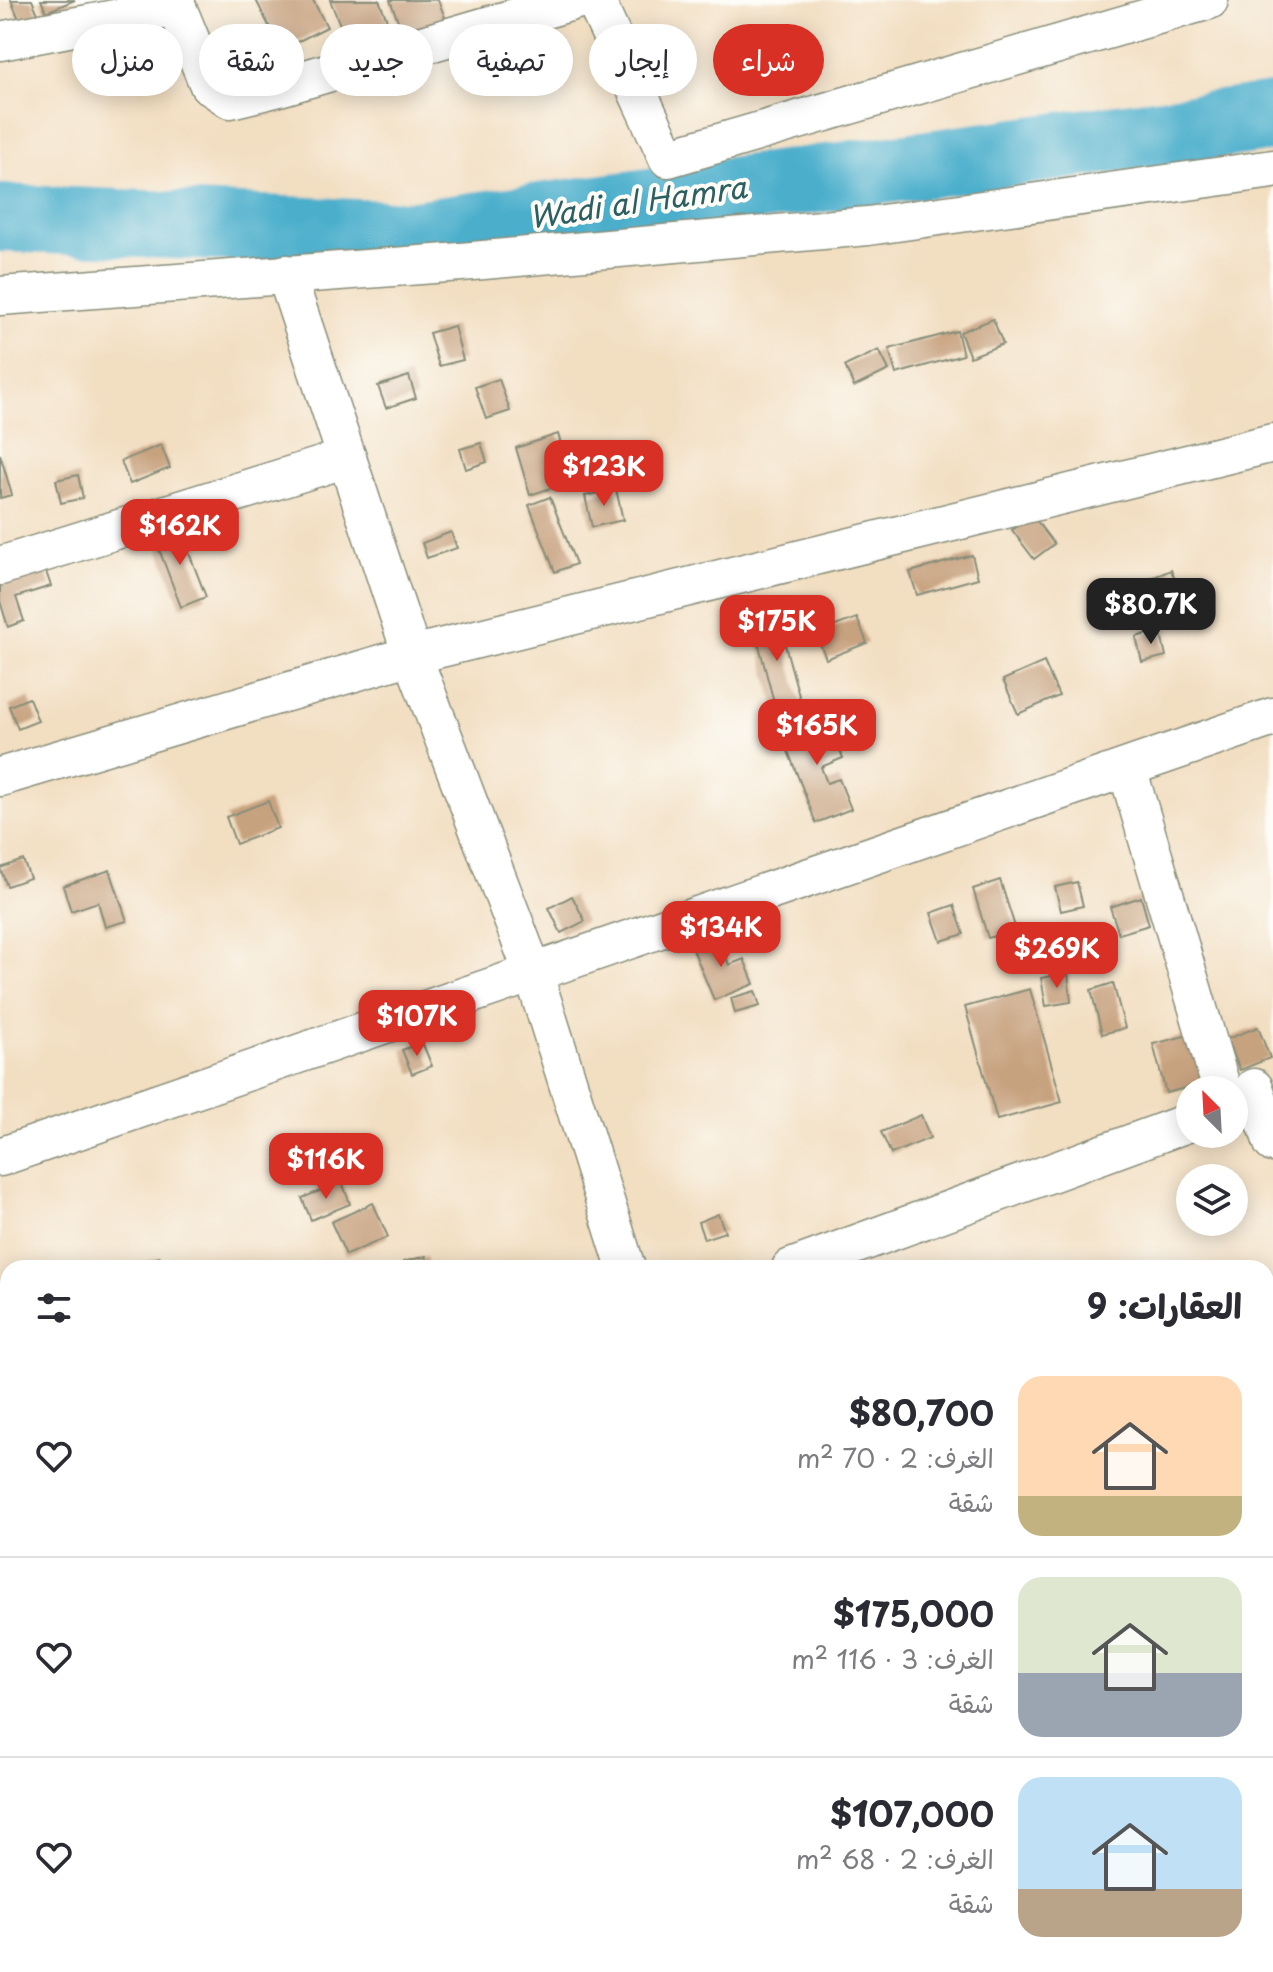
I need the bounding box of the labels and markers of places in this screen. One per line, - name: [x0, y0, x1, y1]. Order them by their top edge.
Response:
- pin: $123K: [548, 440, 660, 508]
- pin: $162K: [124, 499, 236, 567]
- pin: $80.7K: [1086, 578, 1216, 646]
- pin: $175K: [721, 595, 833, 663]
- pin: $165K: [761, 699, 873, 767]
- pin: $134K: [665, 901, 777, 969]
- pin: $269K: [1001, 922, 1113, 990]
- pin: $107K: [361, 990, 473, 1058]
- pin: $116K: [270, 1133, 382, 1201]

